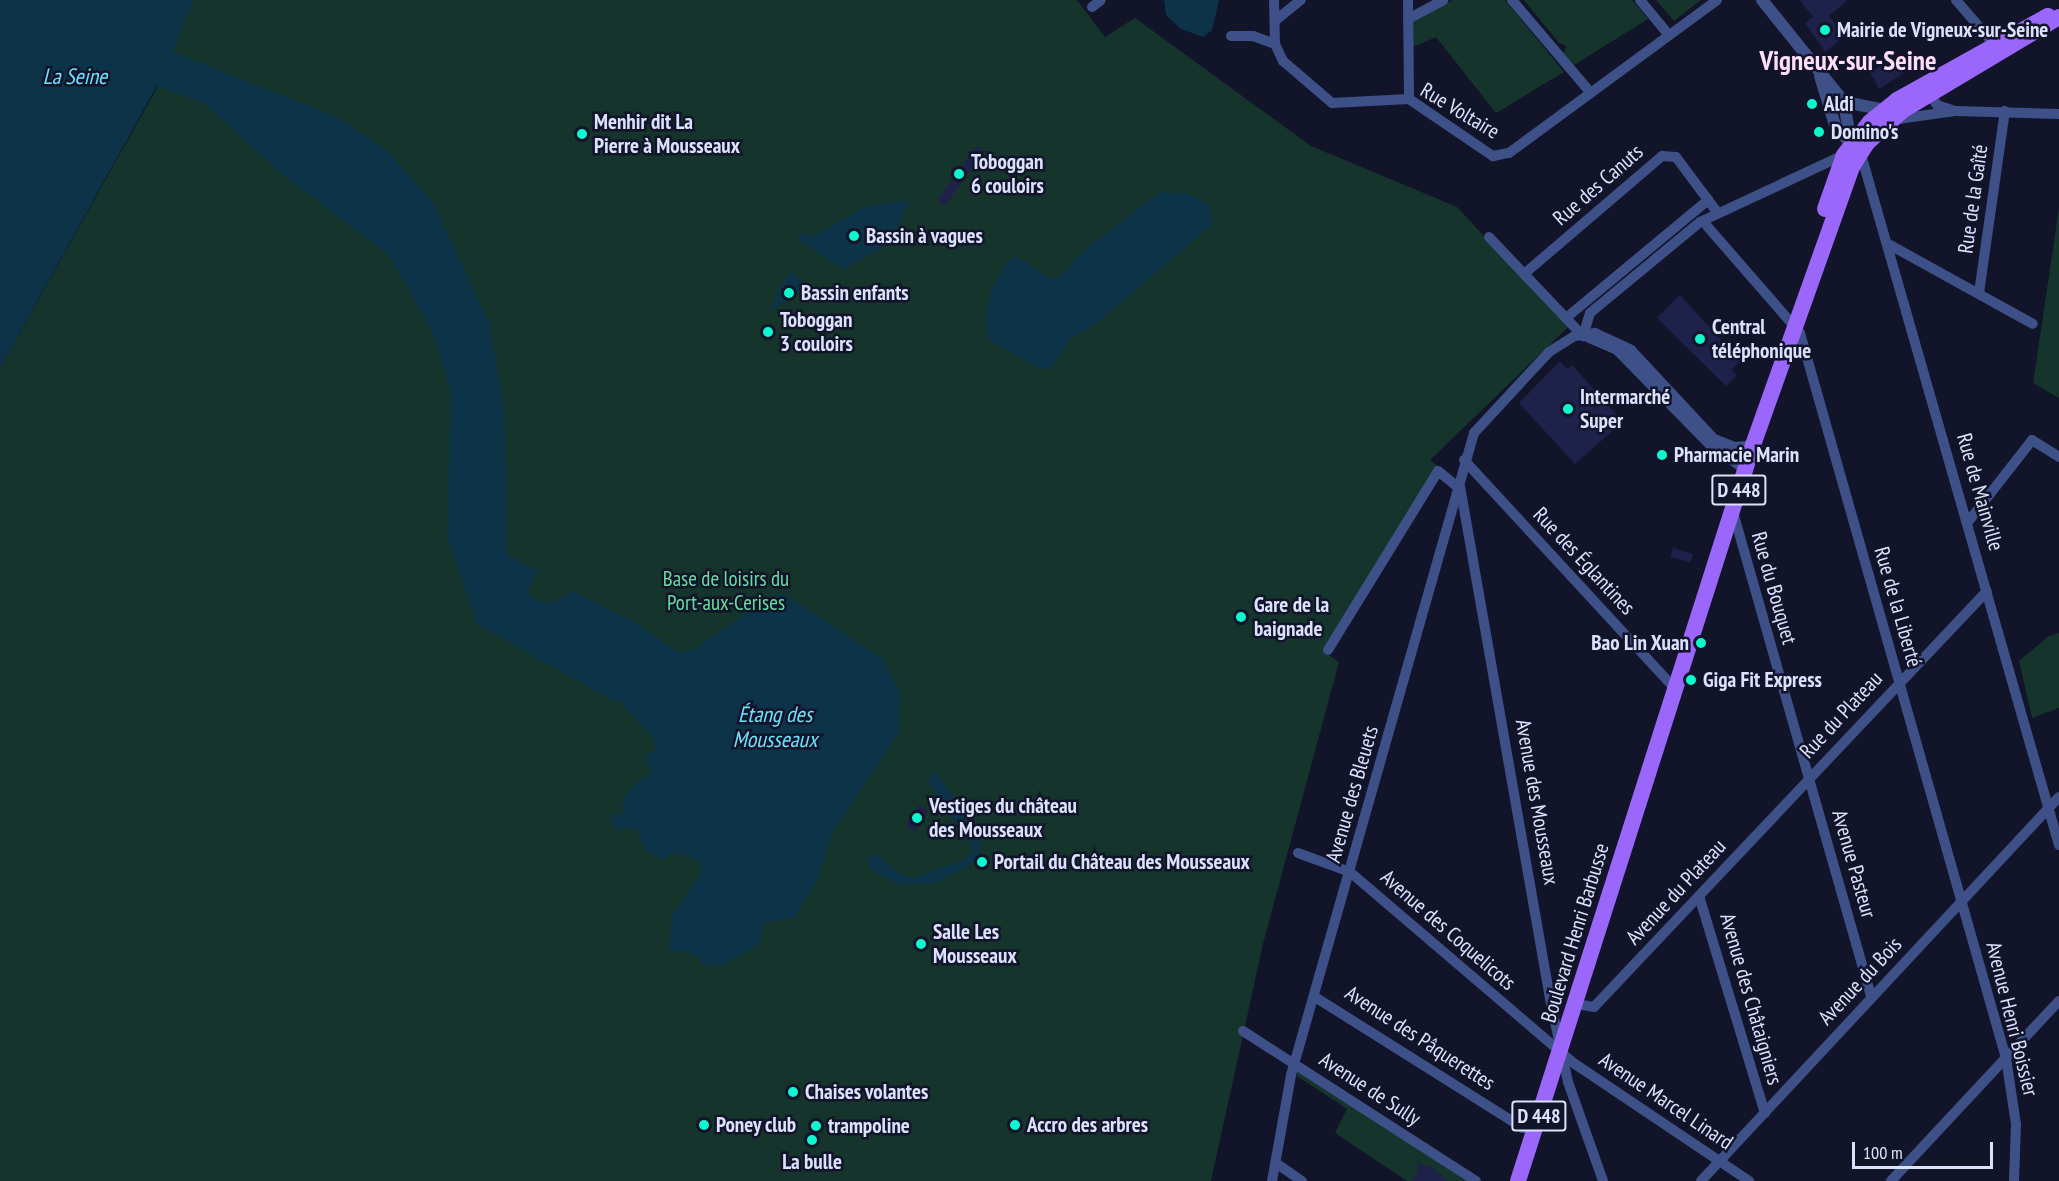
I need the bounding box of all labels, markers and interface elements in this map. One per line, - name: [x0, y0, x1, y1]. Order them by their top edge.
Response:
- place label: Mairie de Vigneux-sur-Seine: [1837, 17, 2049, 43]
- marker: Mairie de Vigneux-sur-Seine: [1818, 23, 1832, 37]
- district label: Vigneux-sur-Seine: [1759, 45, 1937, 77]
- water label: La Seine: [43, 64, 107, 90]
- street label: Rue Voltaire: [1416, 78, 1504, 144]
- place label: Aldi: [1824, 91, 1854, 117]
- marker: Aldi: [1805, 97, 1819, 111]
- place label: Menhir dit La Pierre à Mousseaux: [594, 109, 740, 159]
- place label: Domino's: [1831, 119, 1898, 145]
- marker: Domino's: [1812, 125, 1826, 139]
- marker: Menhir dit La Pierre à Mousseaux: [575, 127, 589, 141]
- street label: Rue des Canuts: [1548, 139, 1648, 231]
- street label: Rue de la Gaîté: [1953, 143, 1993, 255]
- place label: Toboggan 6 couloirs: [971, 149, 1044, 199]
- marker: Toboggan 6 couloirs: [952, 167, 966, 181]
- place label: Bassin à vagues: [866, 223, 983, 249]
- marker: Bassin à vagues: [847, 229, 861, 243]
- place label: Bassin enfants: [801, 280, 909, 306]
- marker: Bassin enfants: [782, 286, 796, 300]
- place label: Toboggan 3 couloirs: [780, 307, 853, 357]
- place label: Central téléphonique: [1712, 314, 1811, 364]
- marker: Toboggan 3 couloirs: [761, 325, 775, 339]
- marker: Central téléphonique: [1693, 332, 1707, 346]
- place label: Intermarché Super: [1580, 384, 1670, 434]
- marker: Intermarché Super: [1561, 402, 1575, 416]
- street label: Rue de Mainville: [1951, 430, 2009, 554]
- place label: Pharmacie Marin: [1674, 442, 1799, 468]
- marker: Pharmacie Marin: [1655, 448, 1669, 462]
- road number: D 448: [1710, 473, 1768, 507]
- street label: Rue des Églantines: [1528, 502, 1640, 620]
- street label: Rue du Bouquet: [1746, 529, 1802, 647]
- street label: Rue de la Liberté: [1869, 544, 1927, 670]
- park label: Base de loisirs du Port-aux-Cerises: [663, 566, 789, 616]
- place label: Gare de la baignade: [1254, 592, 1329, 642]
- marker: Gare de la baignade: [1232, 608, 1250, 626]
- place label: Bao Lin Xuan: [1591, 630, 1689, 656]
- marker: Bao Lin Xuan: [1694, 636, 1708, 650]
- street label: Rue du Plateau: [1794, 666, 1888, 764]
- place label: Giga Fit Express: [1703, 667, 1822, 693]
- marker: Giga Fit Express: [1684, 673, 1698, 687]
- water label: Étang des Mousseaux: [733, 701, 817, 752]
- street label: Avenue des Mousseaux: [1510, 717, 1564, 887]
- street label: Avenue des Bleuets: [1320, 723, 1384, 865]
- place label: Vestiges du château des Mousseaux: [929, 793, 1077, 843]
- street label: Avenue Pasteur: [1827, 807, 1881, 921]
- marker: Vestiges du château des Mousseaux: [910, 811, 924, 825]
- street label: Avenue du Plateau: [1621, 834, 1731, 950]
- street label: Boulevard Henri Barbusse: [1536, 840, 1614, 1026]
- place label: Portail du Château des Mousseaux: [994, 849, 1250, 875]
- marker: Portail du Château des Mousseaux: [975, 855, 989, 869]
- street label: Avenue des Coquelicots: [1375, 865, 1521, 995]
- street label: Avenue des Châtaigniers: [1714, 910, 1788, 1088]
- place label: Salle Les Mousseaux: [933, 919, 1017, 969]
- street label: Avenue du Bois: [1813, 932, 1907, 1030]
- marker: Salle Les Mousseaux: [914, 937, 928, 951]
- street label: Avenue Henri Boissier: [1981, 939, 2043, 1099]
- street label: Avenue des Pâquerettes: [1341, 980, 1499, 1096]
- street label: Avenue de Sully: [1315, 1047, 1425, 1131]
- street label: Avenue Marcel Linard: [1594, 1047, 1738, 1155]
- place label: Chaises volantes: [805, 1079, 929, 1105]
- marker: Chaises volantes: [786, 1085, 800, 1099]
- road number: D 448: [1510, 1099, 1568, 1133]
- place label: Poney club: [716, 1112, 797, 1138]
- place label: Accro des arbres: [1027, 1112, 1148, 1138]
- place label: trampoline: [828, 1113, 910, 1139]
- marker: Poney club: [697, 1118, 711, 1132]
- marker: Accro des arbres: [1008, 1118, 1022, 1132]
- marker: trampoline: [809, 1119, 823, 1133]
- scale bar: [1855, 1130, 1996, 1168]
- marker: La bulle: [805, 1133, 819, 1147]
- text: 100 m: [1863, 1141, 1903, 1164]
- place label: La bulle: [782, 1149, 842, 1175]

